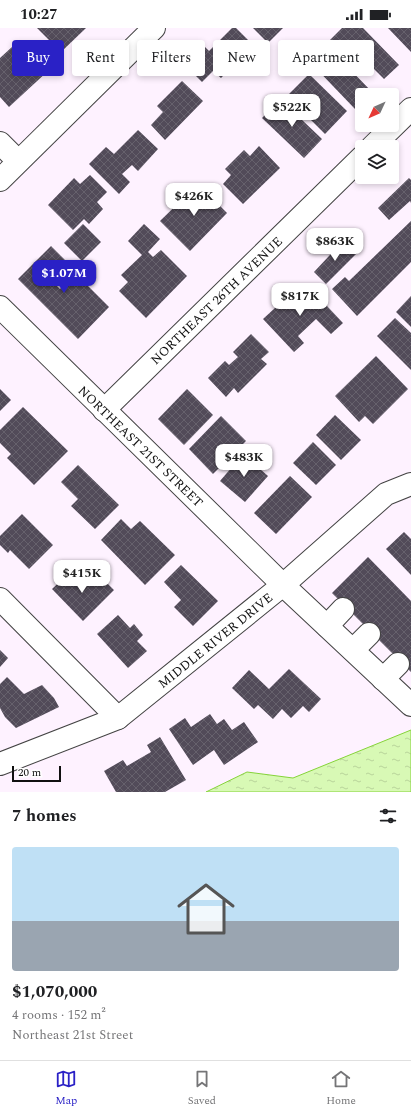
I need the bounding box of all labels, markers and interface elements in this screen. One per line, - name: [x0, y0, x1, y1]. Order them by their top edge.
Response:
- text: 10:27: [20, 3, 58, 26]
- chip: Buy: [12, 40, 64, 76]
- chip: Rent: [72, 40, 129, 76]
- chip: Filters: [137, 40, 205, 76]
- chip: New: [213, 40, 270, 76]
- chip: Apartment: [278, 40, 374, 76]
- north arrow: [355, 88, 399, 132]
- map controls: [355, 88, 399, 184]
- pin: $522K: [264, 94, 320, 128]
- text: $522K: [272, 97, 312, 117]
- button: layers: [355, 140, 399, 184]
- pin: $426K: [166, 183, 222, 217]
- text: $426K: [174, 186, 214, 206]
- pin: $863K: [307, 228, 363, 262]
- text: $863K: [315, 231, 355, 251]
- street label: NORTHEAST 26TH AVENUE: [146, 232, 287, 369]
- pin: $1.07M: [31, 260, 97, 294]
- text: $1.07M: [41, 263, 87, 283]
- pin: $817K: [272, 283, 328, 317]
- text: $817K: [280, 286, 320, 306]
- street label: NORTHEAST 21ST STREET: [73, 381, 208, 512]
- pin: $483K: [216, 444, 272, 478]
- text: $483K: [224, 447, 264, 467]
- pin: $415K: [54, 560, 110, 594]
- text: $415K: [62, 563, 102, 583]
- street label: MIDDLE RIVER DRIVE: [154, 588, 277, 694]
- scale bar: [12, 764, 61, 783]
- text: 20 m: [18, 764, 41, 781]
- text: 7 homes: [12, 803, 77, 829]
- icon: filters: [377, 805, 399, 827]
- icon: home: [170, 873, 242, 945]
- text: $1,070,000: [12, 979, 97, 1005]
- text: 4 rooms · 152 m²: [12, 1005, 106, 1025]
- text: Northeast 21st Street: [12, 1025, 133, 1045]
- tab: Map: [55, 1068, 77, 1109]
- tab: Saved: [188, 1068, 216, 1109]
- tab: Home: [326, 1068, 356, 1109]

